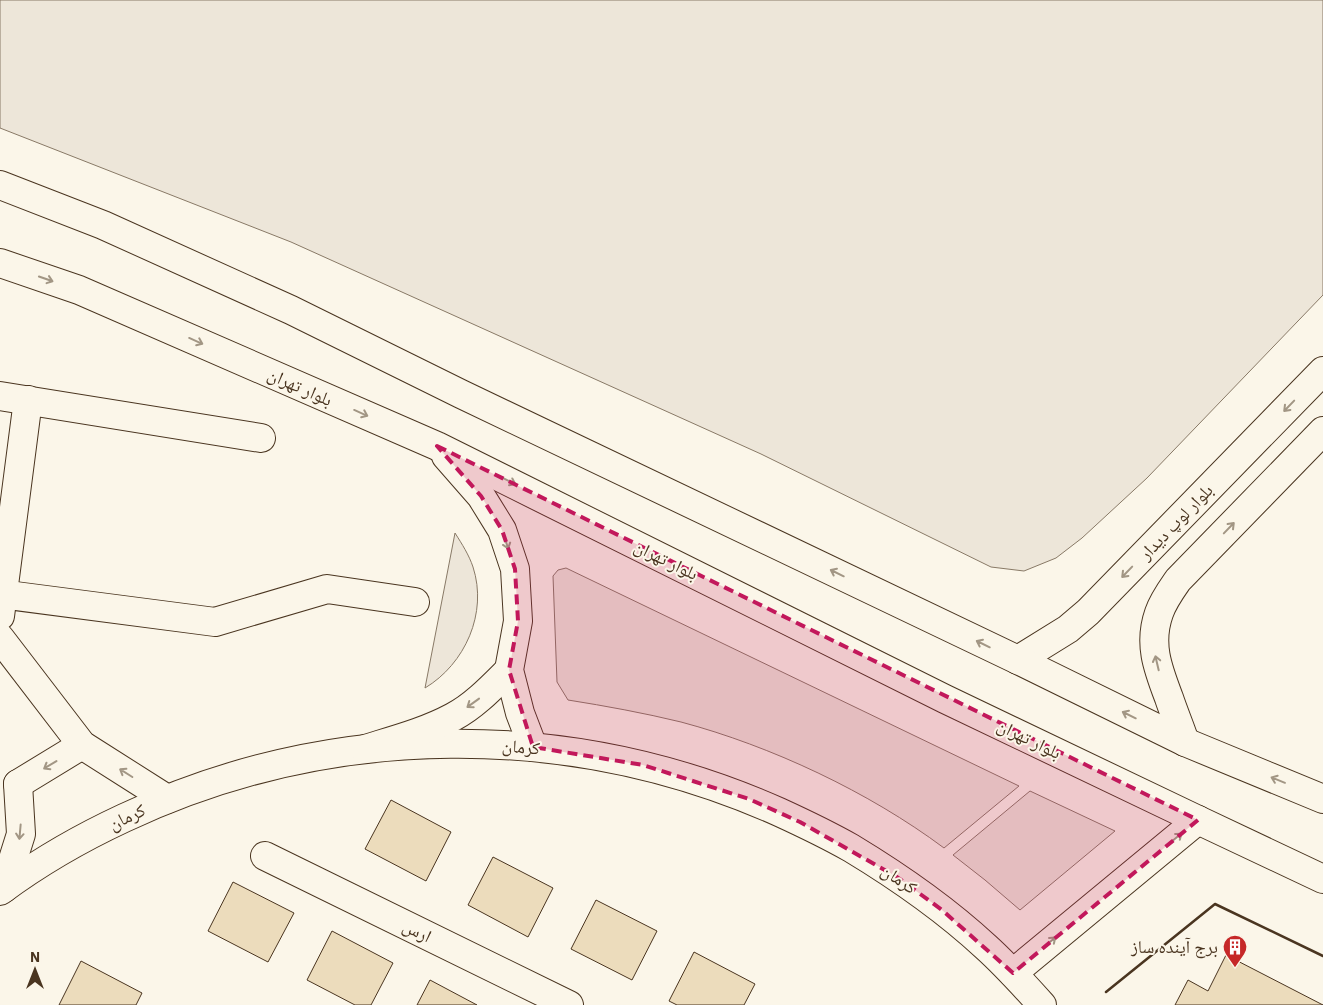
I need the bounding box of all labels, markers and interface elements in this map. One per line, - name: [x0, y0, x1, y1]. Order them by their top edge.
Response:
- one-way arrow: [38, 275, 53, 284]
- one-way arrow: [188, 337, 203, 347]
- street label: بلوار تهران: [264, 362, 336, 411]
- one-way arrow: [1283, 399, 1295, 412]
- one-way arrow: [353, 409, 368, 419]
- one-way arrow: [501, 477, 516, 487]
- street label: بلوار لوپ دیدار: [1133, 479, 1218, 565]
- one-way arrow: [1223, 522, 1235, 534]
- one-way arrow: [502, 534, 511, 549]
- street label: بلوار تهران: [630, 534, 702, 585]
- one-way arrow: [1121, 566, 1133, 578]
- one-way arrow: [829, 568, 844, 578]
- one-way arrow: [976, 638, 991, 648]
- one-way arrow: [1152, 655, 1161, 671]
- one-way arrow: [466, 698, 480, 708]
- one-way arrow: [1122, 709, 1137, 719]
- street label: بلوار تهران: [993, 713, 1065, 764]
- street label: کرمان: [501, 733, 542, 760]
- one-way arrow: [43, 760, 57, 770]
- one-way arrow: [119, 768, 133, 779]
- one-way arrow: [1271, 775, 1286, 784]
- street label: کرمان: [105, 798, 149, 835]
- one-way arrow: [15, 824, 25, 840]
- one-way arrow: [1169, 833, 1182, 844]
- street label: کرمان: [877, 858, 922, 899]
- street label: ارس: [399, 914, 436, 947]
- building icon: برج آینده ساز: [1222, 934, 1248, 968]
- place label: برج آینده ساز: [1130, 935, 1218, 959]
- one-way arrow: [1043, 936, 1056, 947]
- north arrow: [10, 945, 60, 995]
- text: N: [30, 948, 40, 966]

